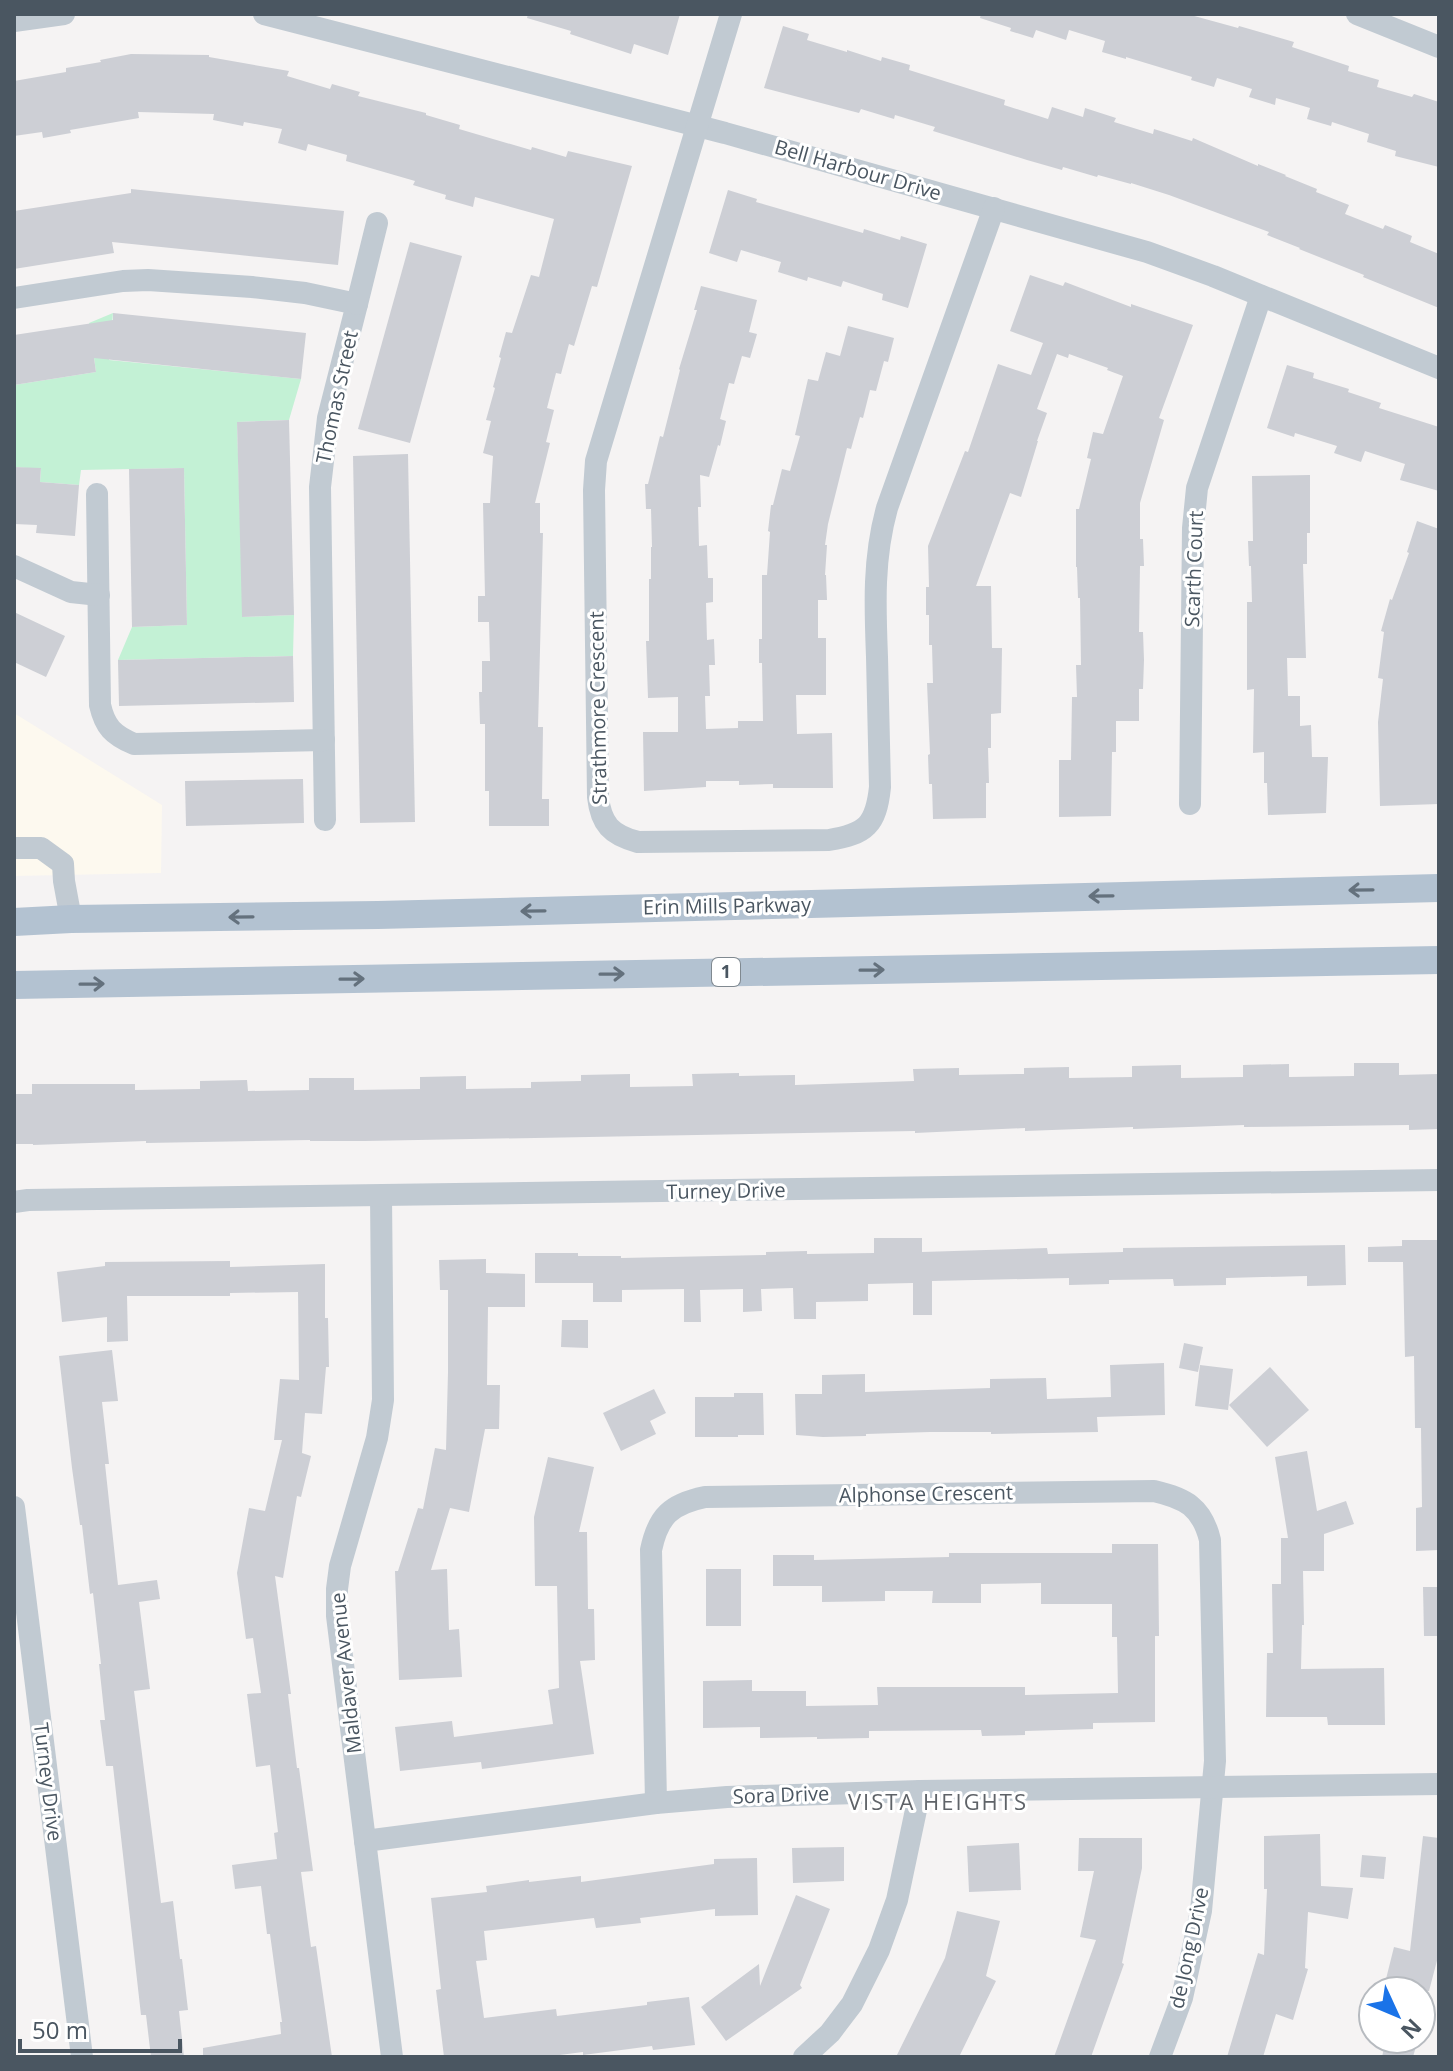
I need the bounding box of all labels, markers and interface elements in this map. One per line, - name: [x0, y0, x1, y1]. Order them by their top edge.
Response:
- street label: Bell Harbour Drive: [772, 133, 945, 206]
- street label: Thomas Street: [309, 328, 364, 466]
- street label: Scarth Court: [1178, 510, 1209, 628]
- street label: Strathmore Crescent: [582, 611, 613, 805]
- one-way arrow: [1348, 882, 1375, 897]
- one-way arrow: [1088, 889, 1115, 904]
- street label: Erin Mills Parkway: [643, 891, 812, 920]
- one-way arrow: [520, 903, 547, 919]
- one-way arrow: [228, 909, 255, 925]
- road number: 1: [712, 958, 740, 986]
- one-way arrow: [858, 962, 885, 978]
- one-way arrow: [598, 967, 625, 982]
- one-way arrow: [338, 971, 365, 987]
- one-way arrow: [78, 976, 105, 991]
- street label: Turney Drive: [666, 1176, 786, 1205]
- street label: Alphonse Crescent: [839, 1478, 1013, 1509]
- street label: Maldaver Avenue: [324, 1591, 367, 1755]
- street label: Turney Drive: [28, 1721, 69, 1843]
- street label: Sora Drive: [732, 1779, 830, 1810]
- district label: VISTA HEIGHTS: [848, 1786, 1028, 1816]
- street label: de Jong Drive: [1162, 1885, 1215, 2011]
- north arrow: [1357, 1975, 1437, 2055]
- scale bar: [20, 2003, 180, 2053]
- text: 50 m: [32, 2013, 88, 2046]
- text: N: [1395, 2013, 1429, 2046]

